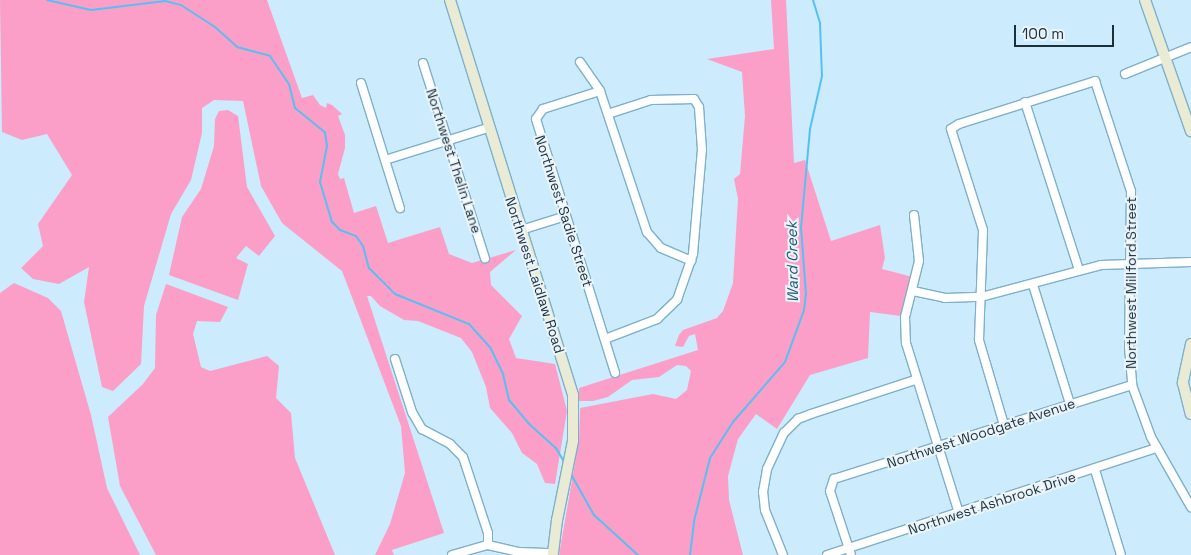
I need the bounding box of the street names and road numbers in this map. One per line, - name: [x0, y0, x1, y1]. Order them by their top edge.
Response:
- street label: Northwest Thelin Lane: [423, 86, 485, 236]
- street label: Northwest Sadie Street: [532, 133, 596, 289]
- street label: Northwest Laidlaw Road: [502, 195, 568, 355]
- street label: Northwest Millford Street: [1123, 197, 1139, 369]
- street label: Northwest Woodgate Avenue: [885, 395, 1077, 471]
- street label: Northwest Ashbrook Drive: [906, 468, 1078, 538]

